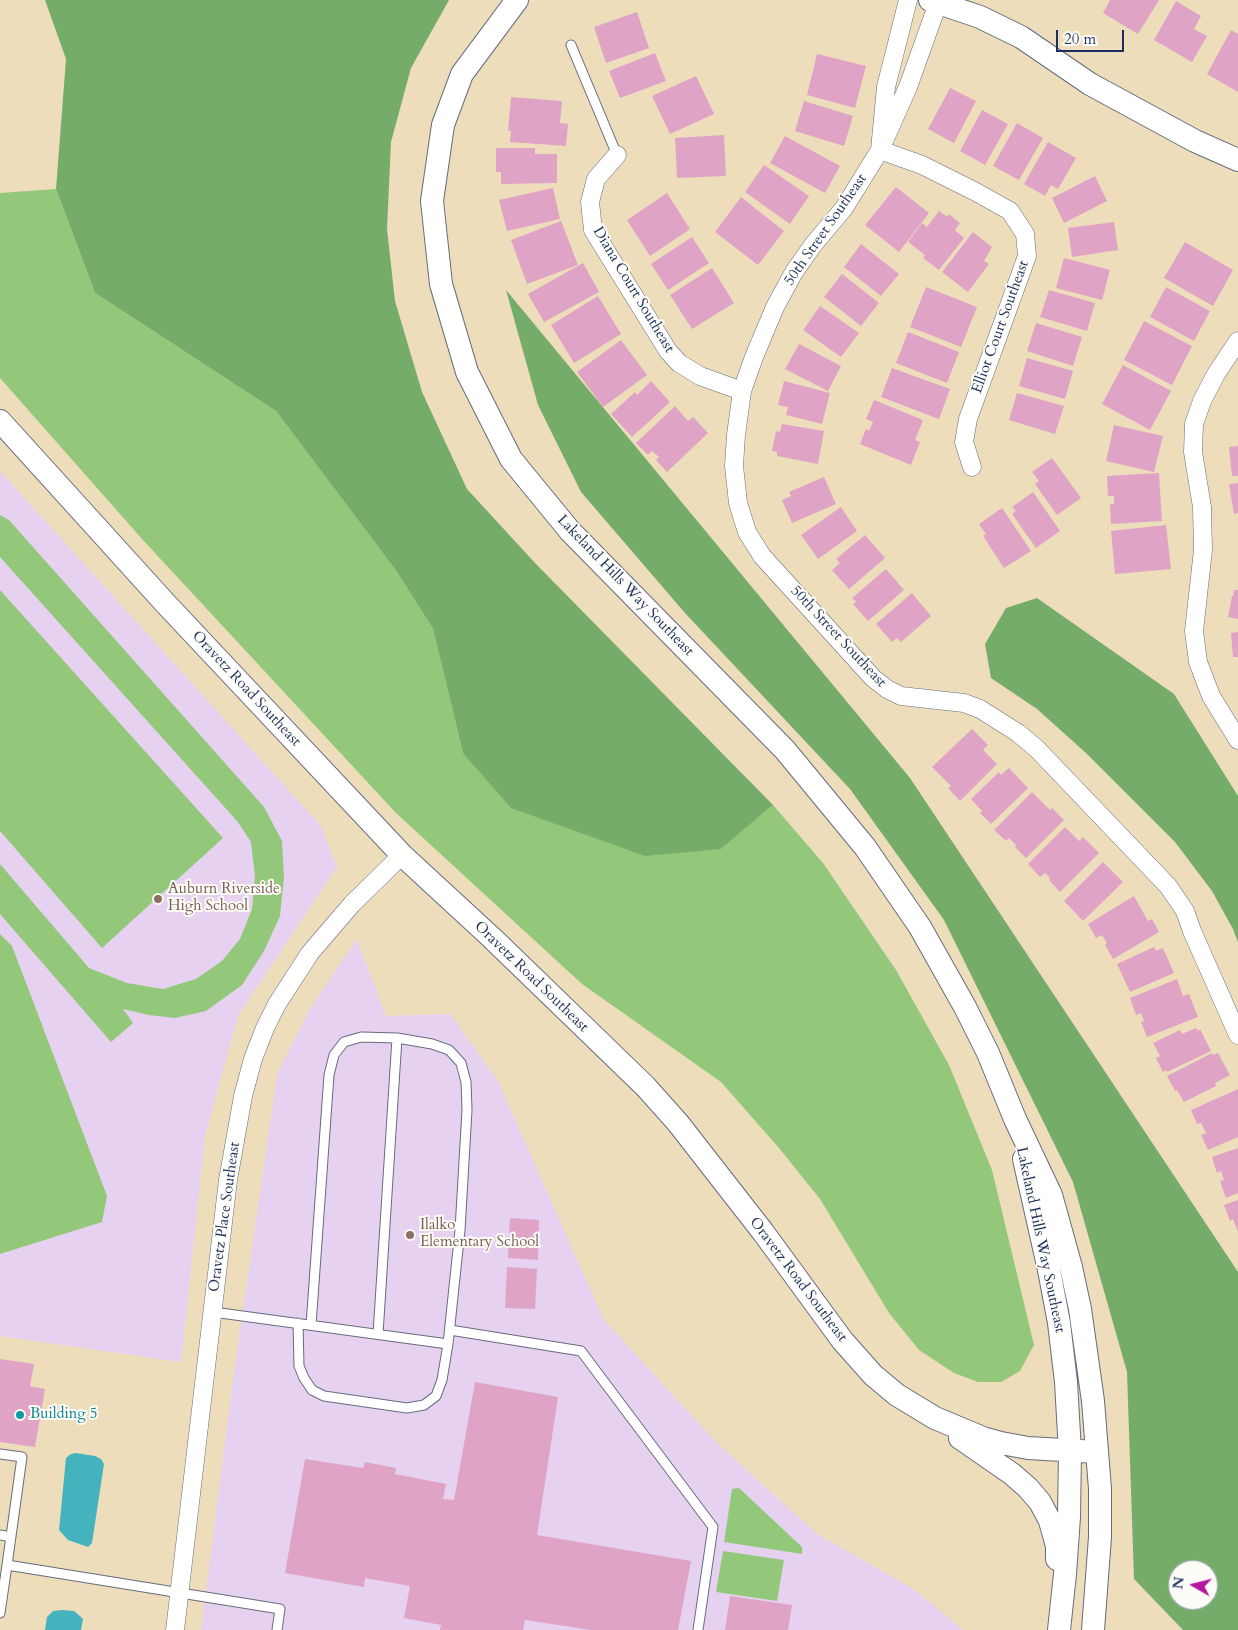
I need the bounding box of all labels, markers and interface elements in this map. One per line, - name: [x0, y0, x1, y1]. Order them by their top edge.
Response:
- scale bar: [1058, 20, 1126, 52]
- text: 20 m: [1064, 29, 1096, 49]
- street label: 50th Street Southeast: [781, 171, 871, 289]
- street label: Diana Court Southeast: [588, 224, 678, 356]
- street label: Elliot Court Southeast: [969, 258, 1033, 396]
- street label: Lakeland Hills Way Southeast: [553, 512, 697, 660]
- street label: 50th Street Southeast: [786, 582, 890, 692]
- street label: Oravetz Road Southeast: [188, 627, 304, 751]
- place label: Auburn Riverside High School: [168, 881, 280, 916]
- marker: Auburn Riverside High School: [152, 893, 164, 905]
- street label: Oravetz Road Southeast: [470, 918, 592, 1036]
- street label: Oravetz Place Southeast: [206, 1141, 244, 1293]
- street label: Lakeland Hills Way Southeast: [1011, 1145, 1069, 1335]
- street label: Oravetz Road Southeast: [745, 1214, 851, 1346]
- place label: Ilalko Elementary School: [420, 1217, 539, 1252]
- marker: Ilalko Elementary School: [404, 1229, 416, 1241]
- place label: Building 5: [30, 1406, 97, 1424]
- marker: Building 5: [14, 1409, 26, 1421]
- north arrow: [1168, 1560, 1218, 1610]
- text: N: [1168, 1576, 1189, 1590]

